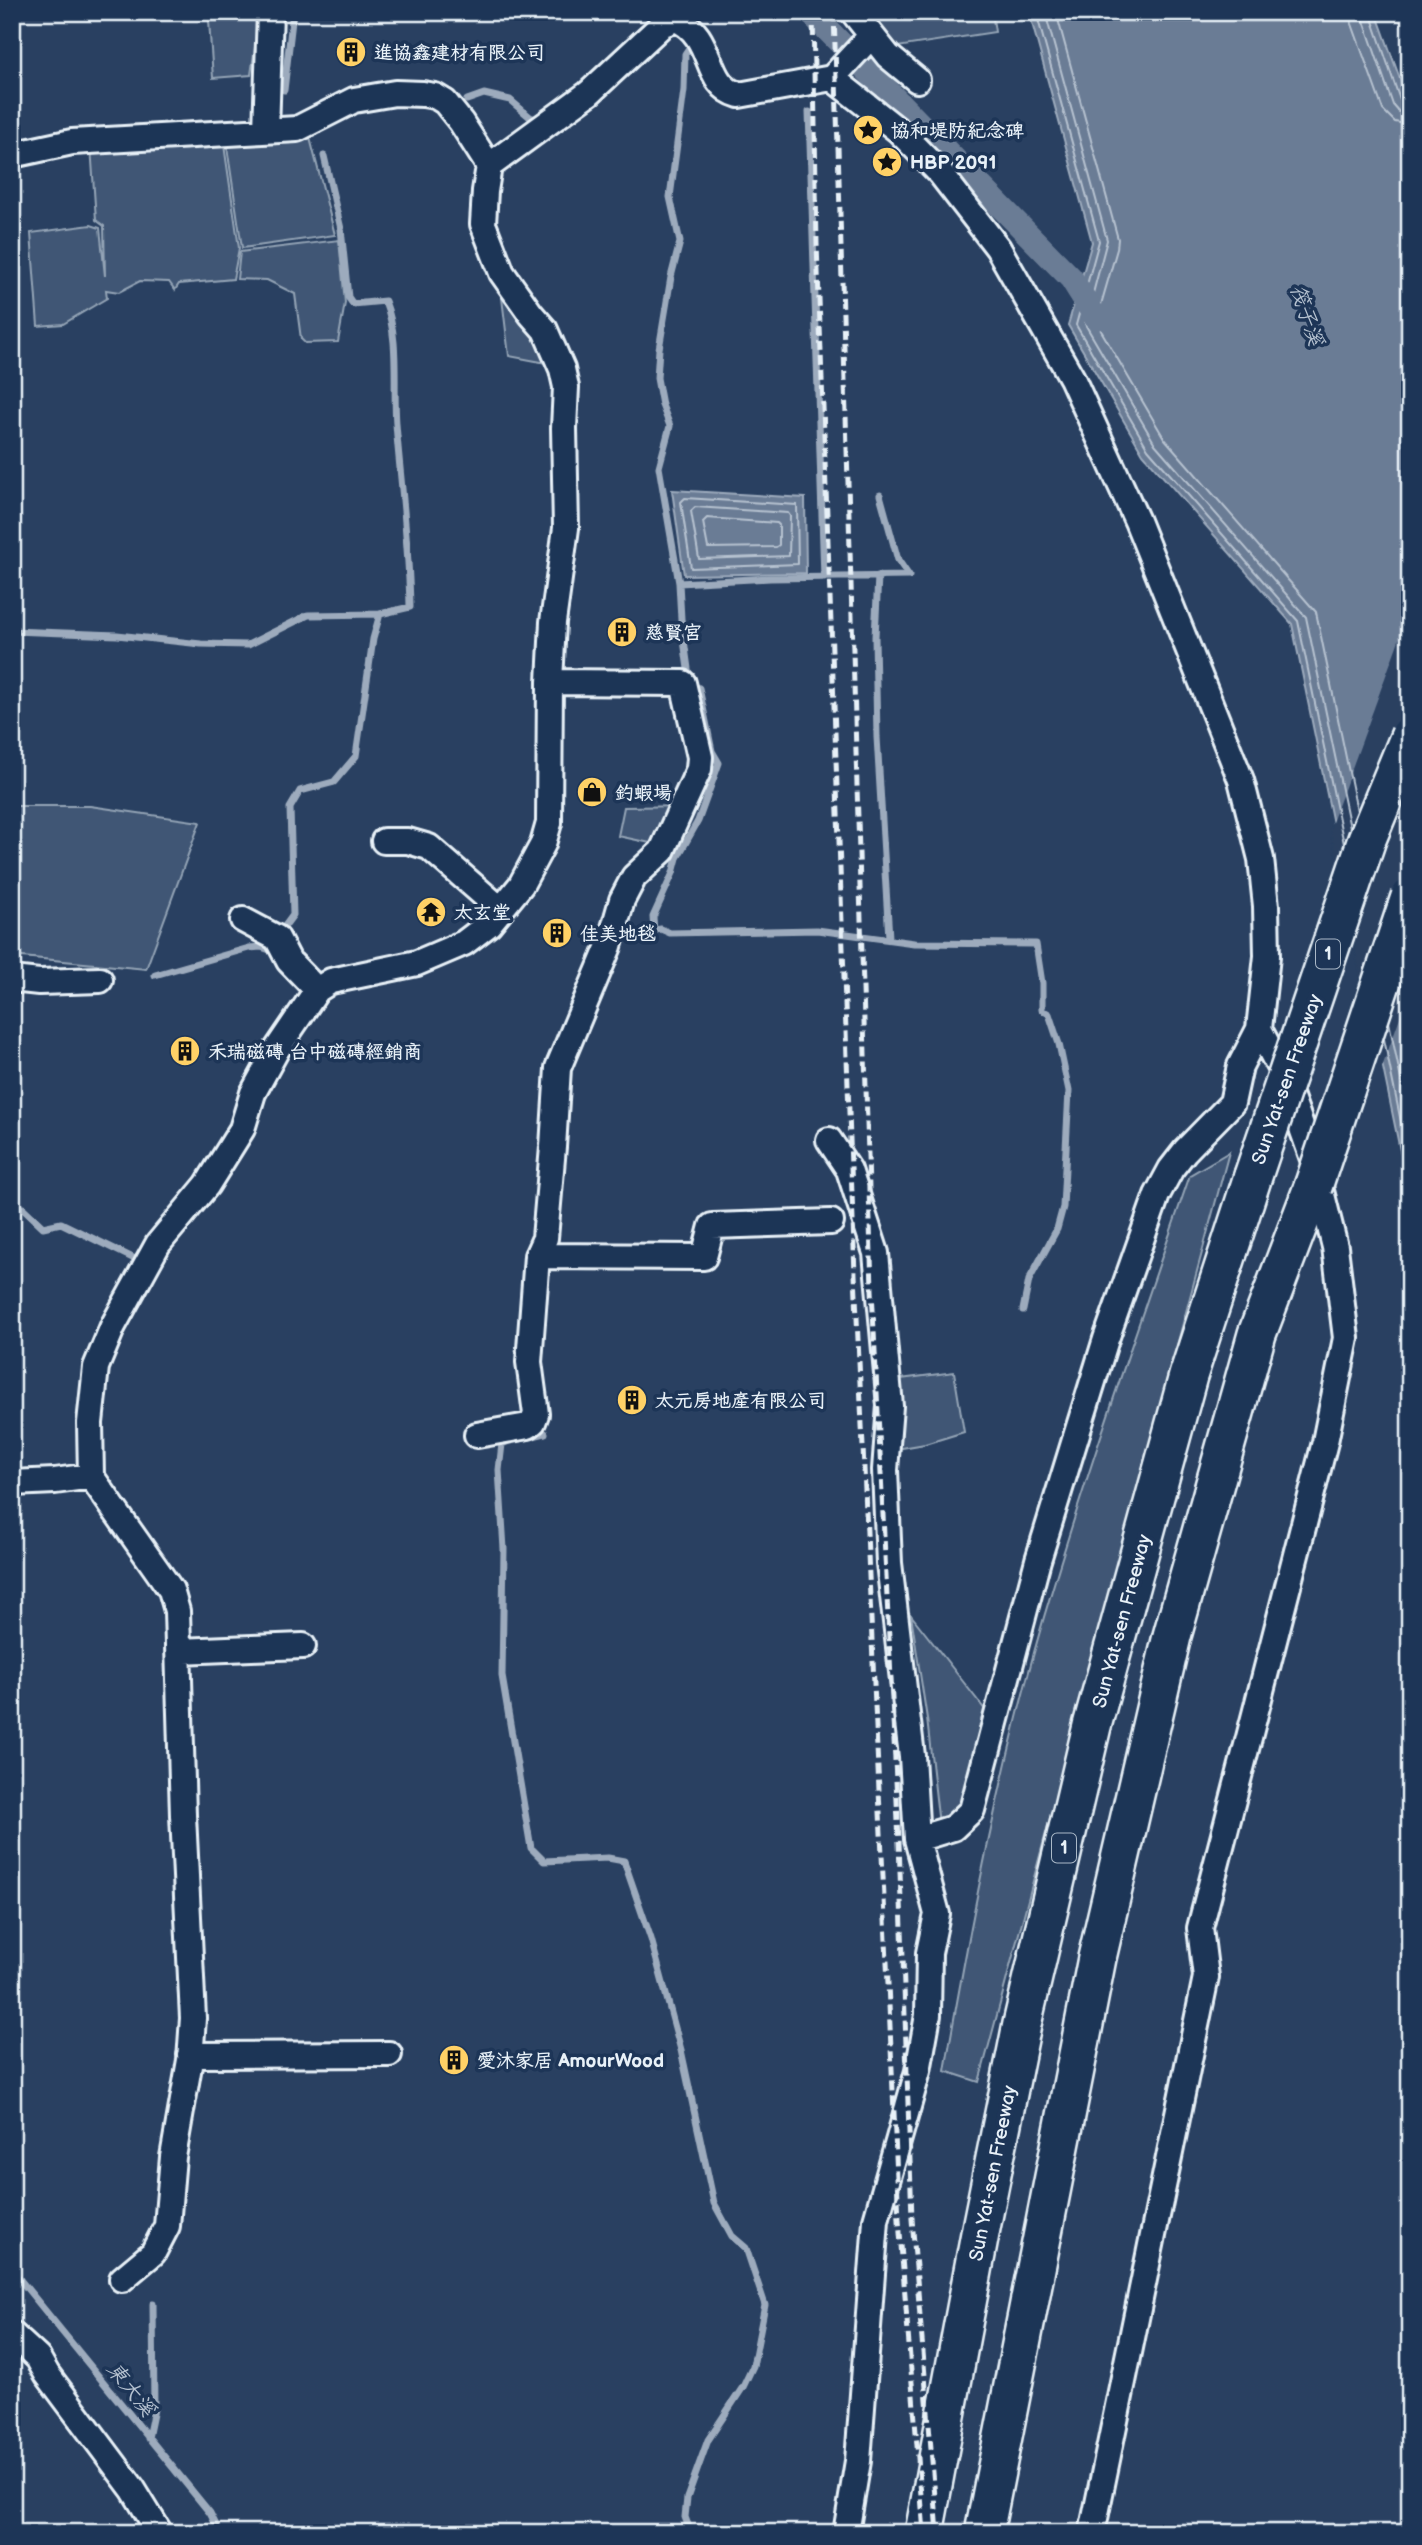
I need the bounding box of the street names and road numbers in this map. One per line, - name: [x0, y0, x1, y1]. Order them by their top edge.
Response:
- road number: 1: [1316, 939, 1340, 968]
- street label: Sun Yat-sen Freeway: [1247, 991, 1327, 1168]
- street label: Sun Yat-sen Freeway: [1088, 1532, 1157, 1711]
- road number: 1: [1052, 1834, 1076, 1862]
- street label: Sun Yat-sen Freeway: [965, 2083, 1022, 2263]

